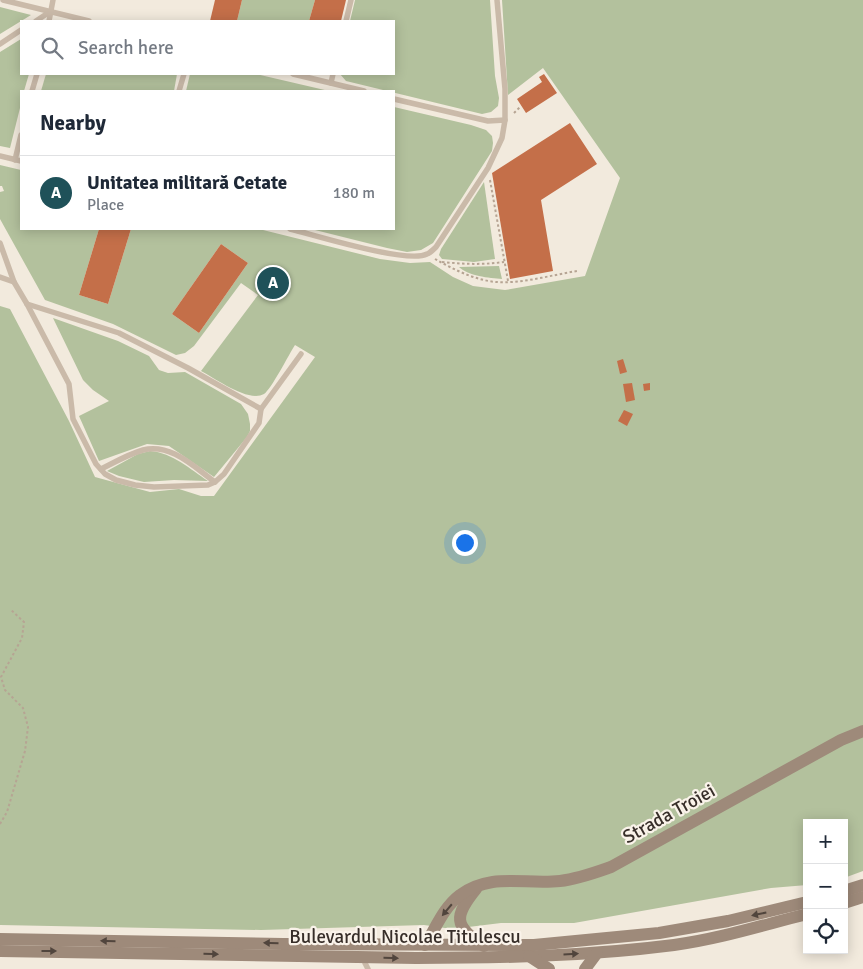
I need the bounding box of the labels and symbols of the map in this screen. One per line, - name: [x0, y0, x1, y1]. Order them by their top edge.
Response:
- pin: A: [257, 264, 289, 302]
- your location: [452, 530, 478, 556]
- street label: Strada Troiei: [618, 779, 720, 849]
- one-way arrow: [441, 903, 452, 916]
- one-way arrow: [752, 910, 767, 918]
- street label: Bulevardul Nicolae Titulescu: [289, 925, 521, 949]
- one-way arrow: [100, 937, 116, 945]
- one-way arrow: [263, 939, 279, 947]
- one-way arrow: [41, 947, 57, 955]
- one-way arrow: [203, 950, 219, 958]
- one-way arrow: [563, 950, 579, 958]
- one-way arrow: [383, 954, 399, 962]

